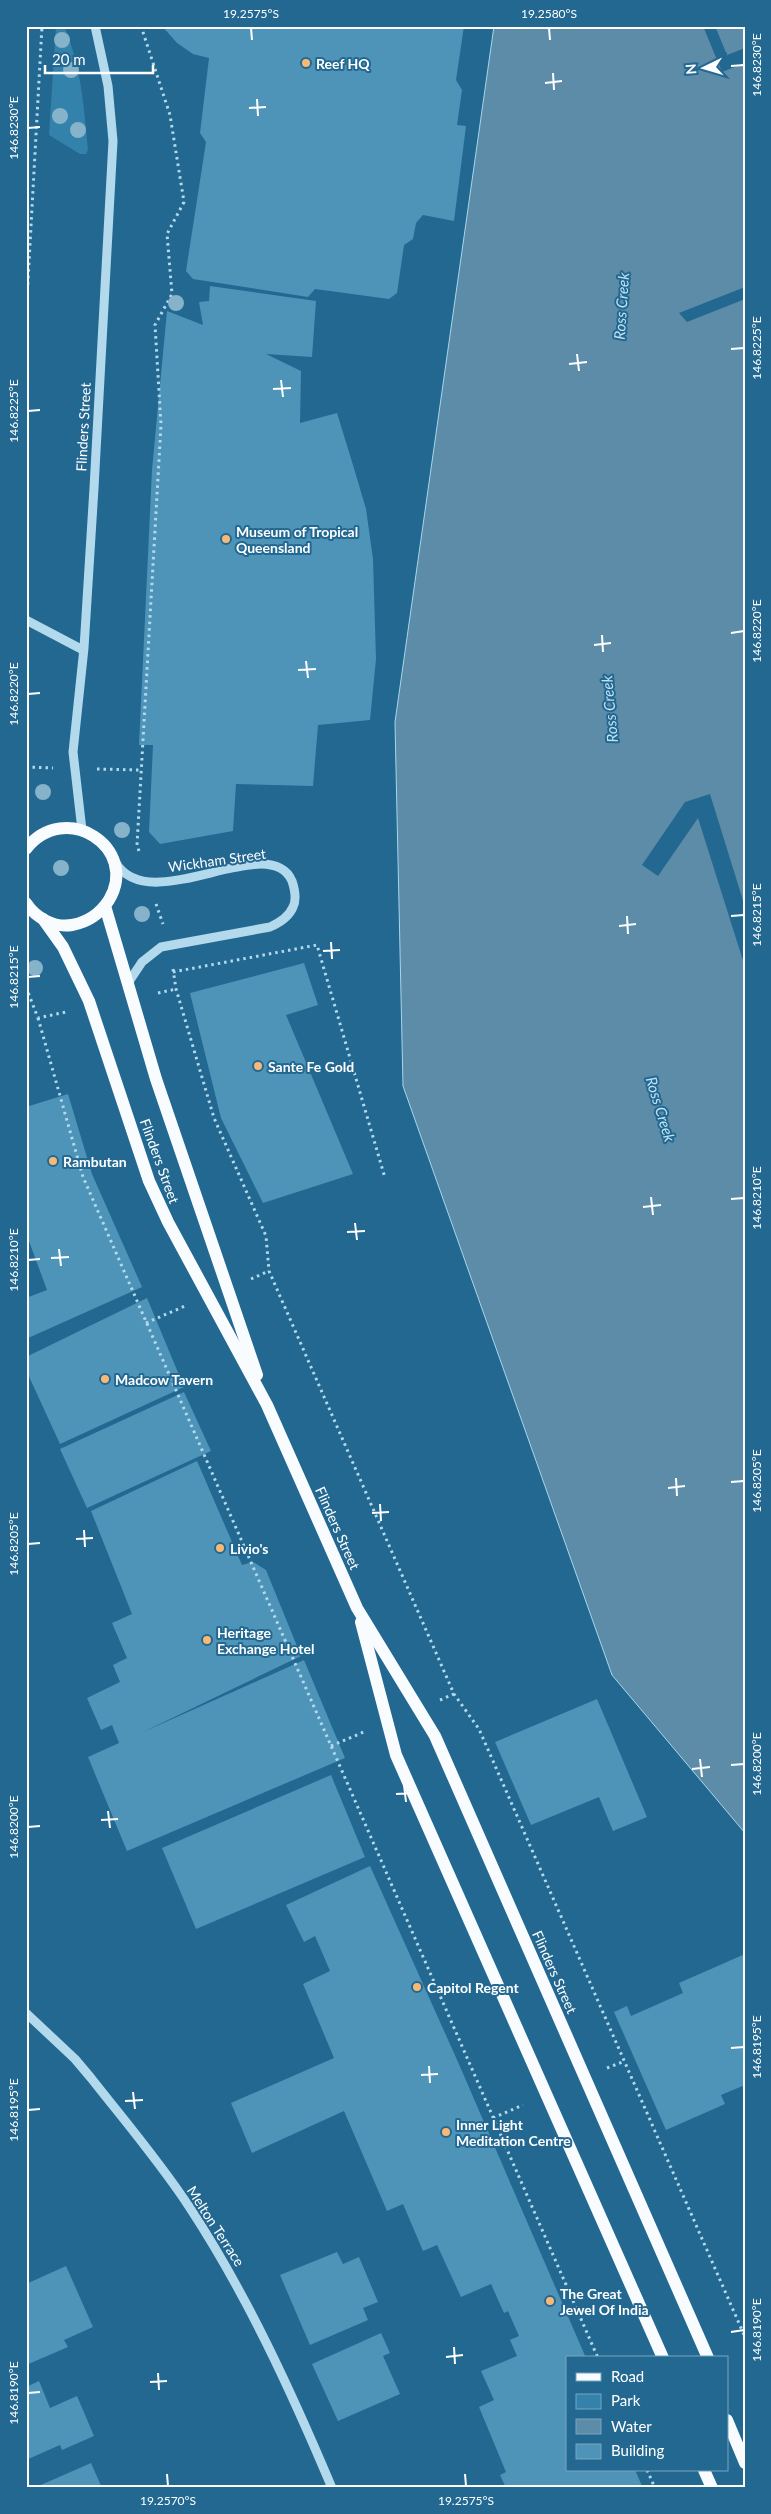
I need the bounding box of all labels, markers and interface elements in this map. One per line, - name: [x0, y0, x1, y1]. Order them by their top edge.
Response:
- text: 19.2575°S: [223, 6, 279, 21]
- text: 19.2580°S: [521, 6, 577, 21]
- text: 146.8230°E: [749, 33, 764, 97]
- scale bar: [45, 42, 152, 74]
- north arrow: [678, 42, 728, 92]
- text: 20 m: [52, 50, 86, 68]
- place label: Reef HQ: [316, 55, 370, 72]
- marker: Reef HQ: [300, 57, 312, 69]
- text: N: [682, 63, 699, 75]
- text: 146.8230°E: [6, 96, 21, 160]
- water label: Ross Creek: [610, 271, 632, 340]
- text: 146.8225°E: [749, 316, 764, 380]
- text: 146.8225°E: [6, 379, 21, 443]
- street label: Flinders Street: [72, 382, 94, 472]
- place label: Museum of Tropical Queensland: [236, 523, 358, 556]
- marker: Museum of Tropical Queensland: [220, 533, 232, 545]
- text: 146.8220°E: [749, 599, 764, 663]
- text: 146.8220°E: [6, 662, 21, 726]
- water label: Ross Creek: [597, 674, 621, 743]
- street label: Wickham Street: [167, 845, 267, 875]
- text: 146.8215°E: [749, 883, 764, 947]
- text: 146.8215°E: [6, 945, 21, 1009]
- place label: Sante Fe Gold: [268, 1058, 354, 1075]
- marker: Sante Fe Gold: [252, 1060, 264, 1072]
- water label: Ross Creek: [643, 1074, 680, 1145]
- street label: Flinders Street: [137, 1116, 183, 1206]
- place label: Rambutan: [63, 1153, 127, 1170]
- marker: Rambutan: [47, 1155, 59, 1167]
- text: 146.8210°E: [749, 1166, 764, 1230]
- text: 146.8210°E: [6, 1228, 21, 1292]
- place label: Madcow Tavern: [115, 1371, 213, 1388]
- marker: Madcow Tavern: [99, 1373, 111, 1385]
- text: 146.8205°E: [749, 1449, 764, 1513]
- street label: Flinders Street: [312, 1484, 364, 1572]
- text: 146.8205°E: [6, 1512, 21, 1576]
- place label: Livio's: [230, 1540, 268, 1557]
- marker: Livio's: [214, 1542, 226, 1554]
- place label: Heritage Exchange Hotel: [217, 1624, 314, 1657]
- marker: Heritage Exchange Hotel: [201, 1634, 213, 1646]
- text: 146.8200°E: [749, 1732, 764, 1796]
- text: 146.8200°E: [6, 1795, 21, 1859]
- street label: Flinders Street: [529, 1928, 581, 2016]
- place label: Capitol Regent: [427, 1979, 519, 1996]
- marker: Capitol Regent: [411, 1981, 423, 1993]
- text: 146.8195°E: [749, 2015, 764, 2079]
- text: 146.8195°E: [6, 2078, 21, 2142]
- place label: Inner Light Meditation Centre: [456, 2116, 571, 2149]
- marker: Inner Light Meditation Centre: [440, 2126, 452, 2138]
- street label: Melton Terrace: [184, 2183, 248, 2269]
- place label: The Great Jewel Of India: [560, 2285, 649, 2318]
- marker: The Great Jewel Of India: [544, 2295, 556, 2307]
- text: 146.8190°E: [749, 2298, 764, 2362]
- legend: [566, 2356, 728, 2472]
- text: 146.8190°E: [6, 2361, 21, 2425]
- text: Road: [611, 2367, 644, 2385]
- text: Park: [611, 2391, 641, 2409]
- text: Water: [611, 2417, 652, 2435]
- text: Building: [611, 2441, 664, 2459]
- text: 19.2570°S: [140, 2493, 196, 2508]
- text: 19.2575°S: [438, 2493, 494, 2508]

